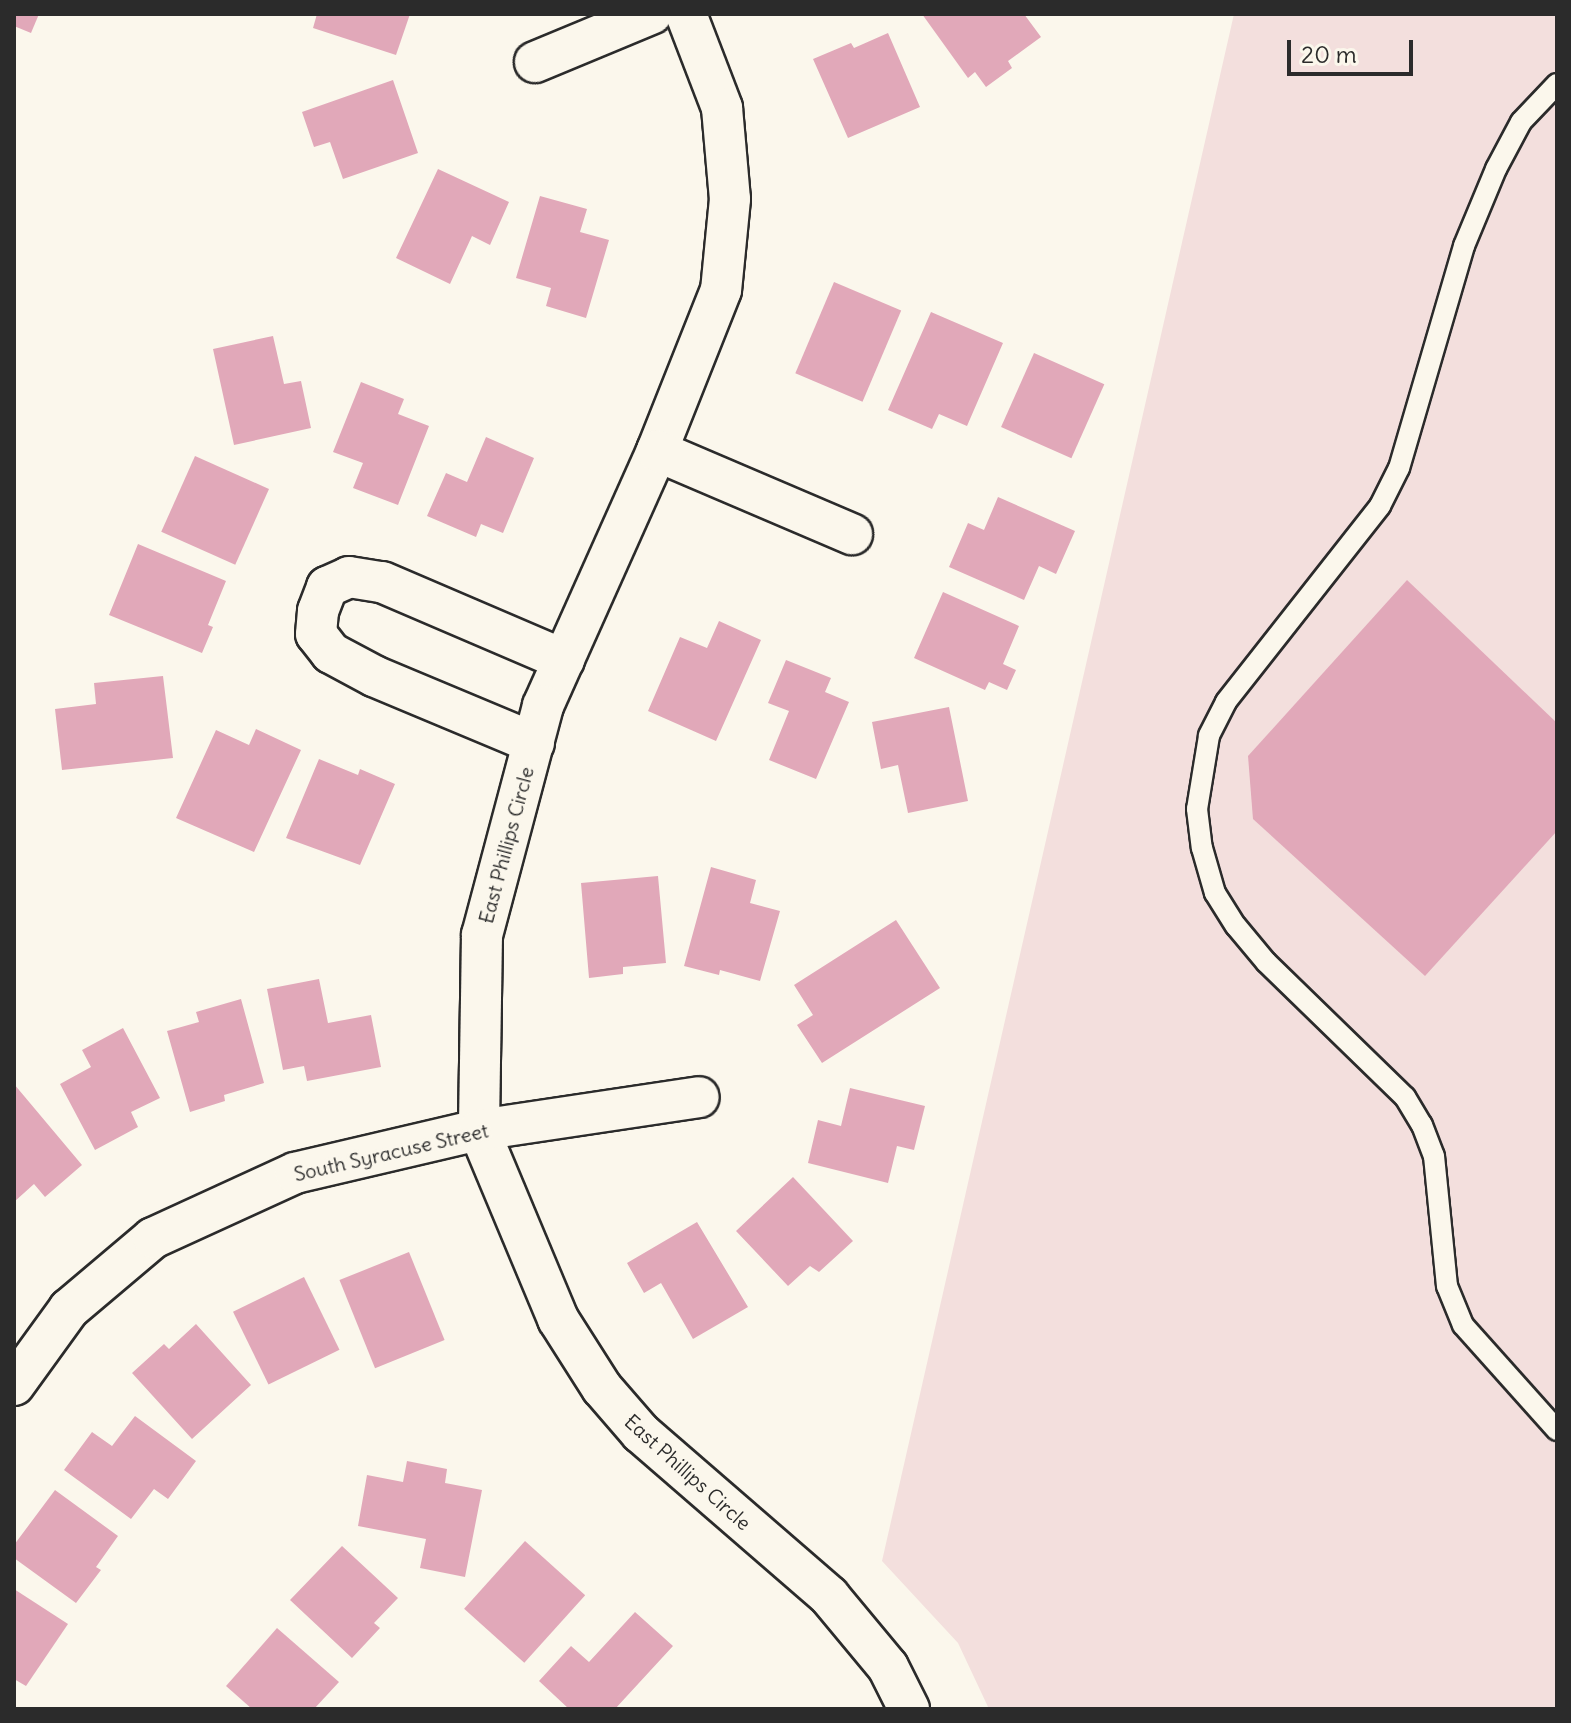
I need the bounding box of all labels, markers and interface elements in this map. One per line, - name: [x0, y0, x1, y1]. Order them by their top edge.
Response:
- scale bar: [1291, 24, 1417, 74]
- text: 20 m: [1301, 39, 1357, 69]
- street label: East Phillips Circle: [474, 764, 538, 926]
- street label: South Syracuse Street: [291, 1118, 491, 1186]
- street label: East Phillips Circle: [620, 1409, 756, 1535]

